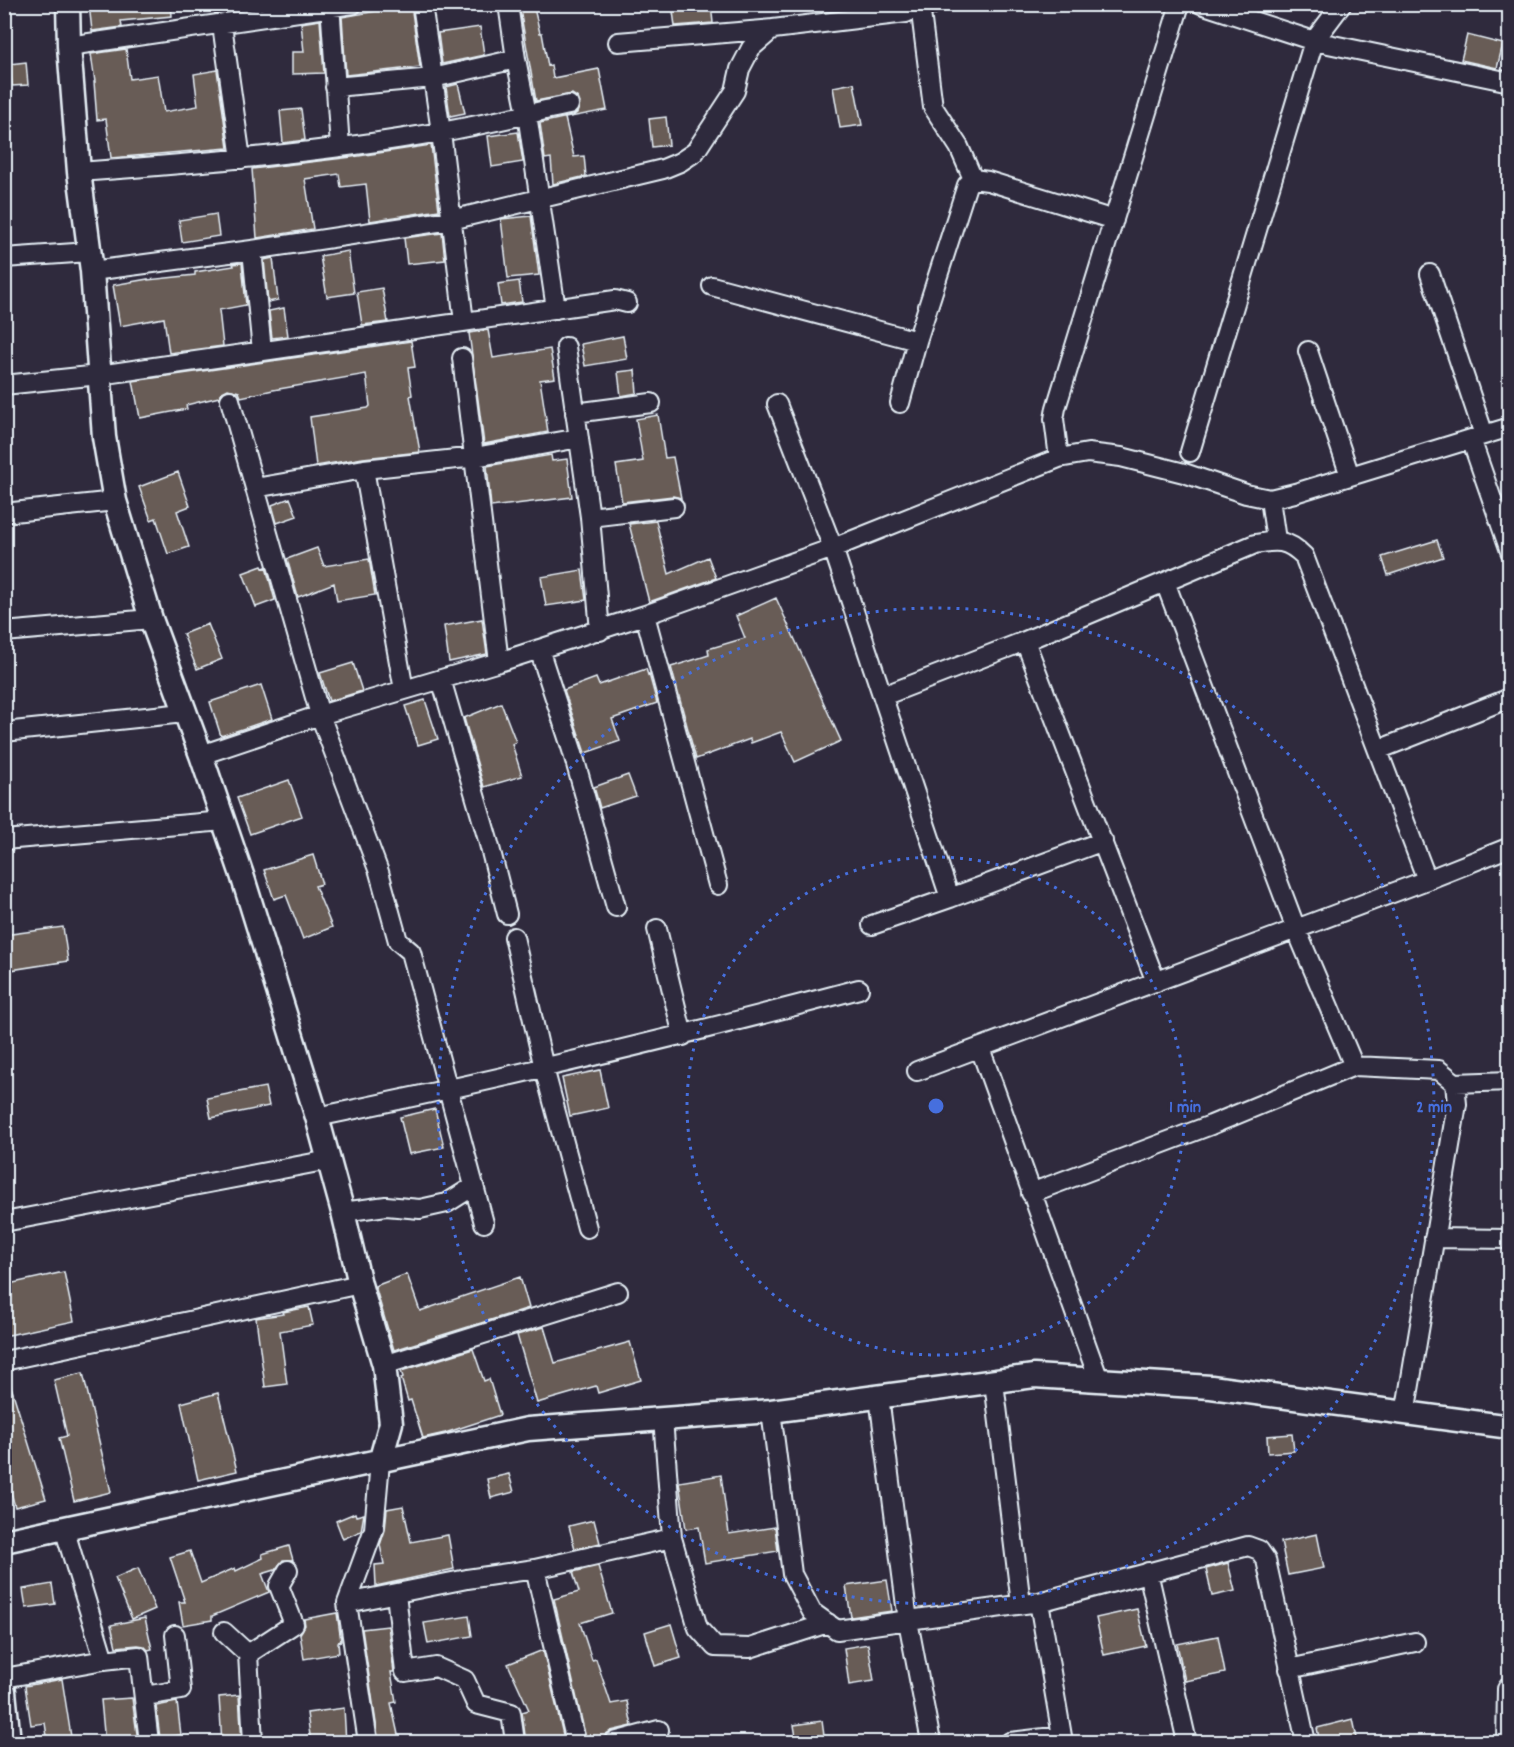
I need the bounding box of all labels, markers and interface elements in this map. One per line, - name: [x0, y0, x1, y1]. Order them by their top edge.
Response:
- centre of rings: [926, 1096, 946, 1116]
- text: 1 min: [1169, 1096, 1201, 1121]
- text: 2 min: [1416, 1096, 1452, 1121]

